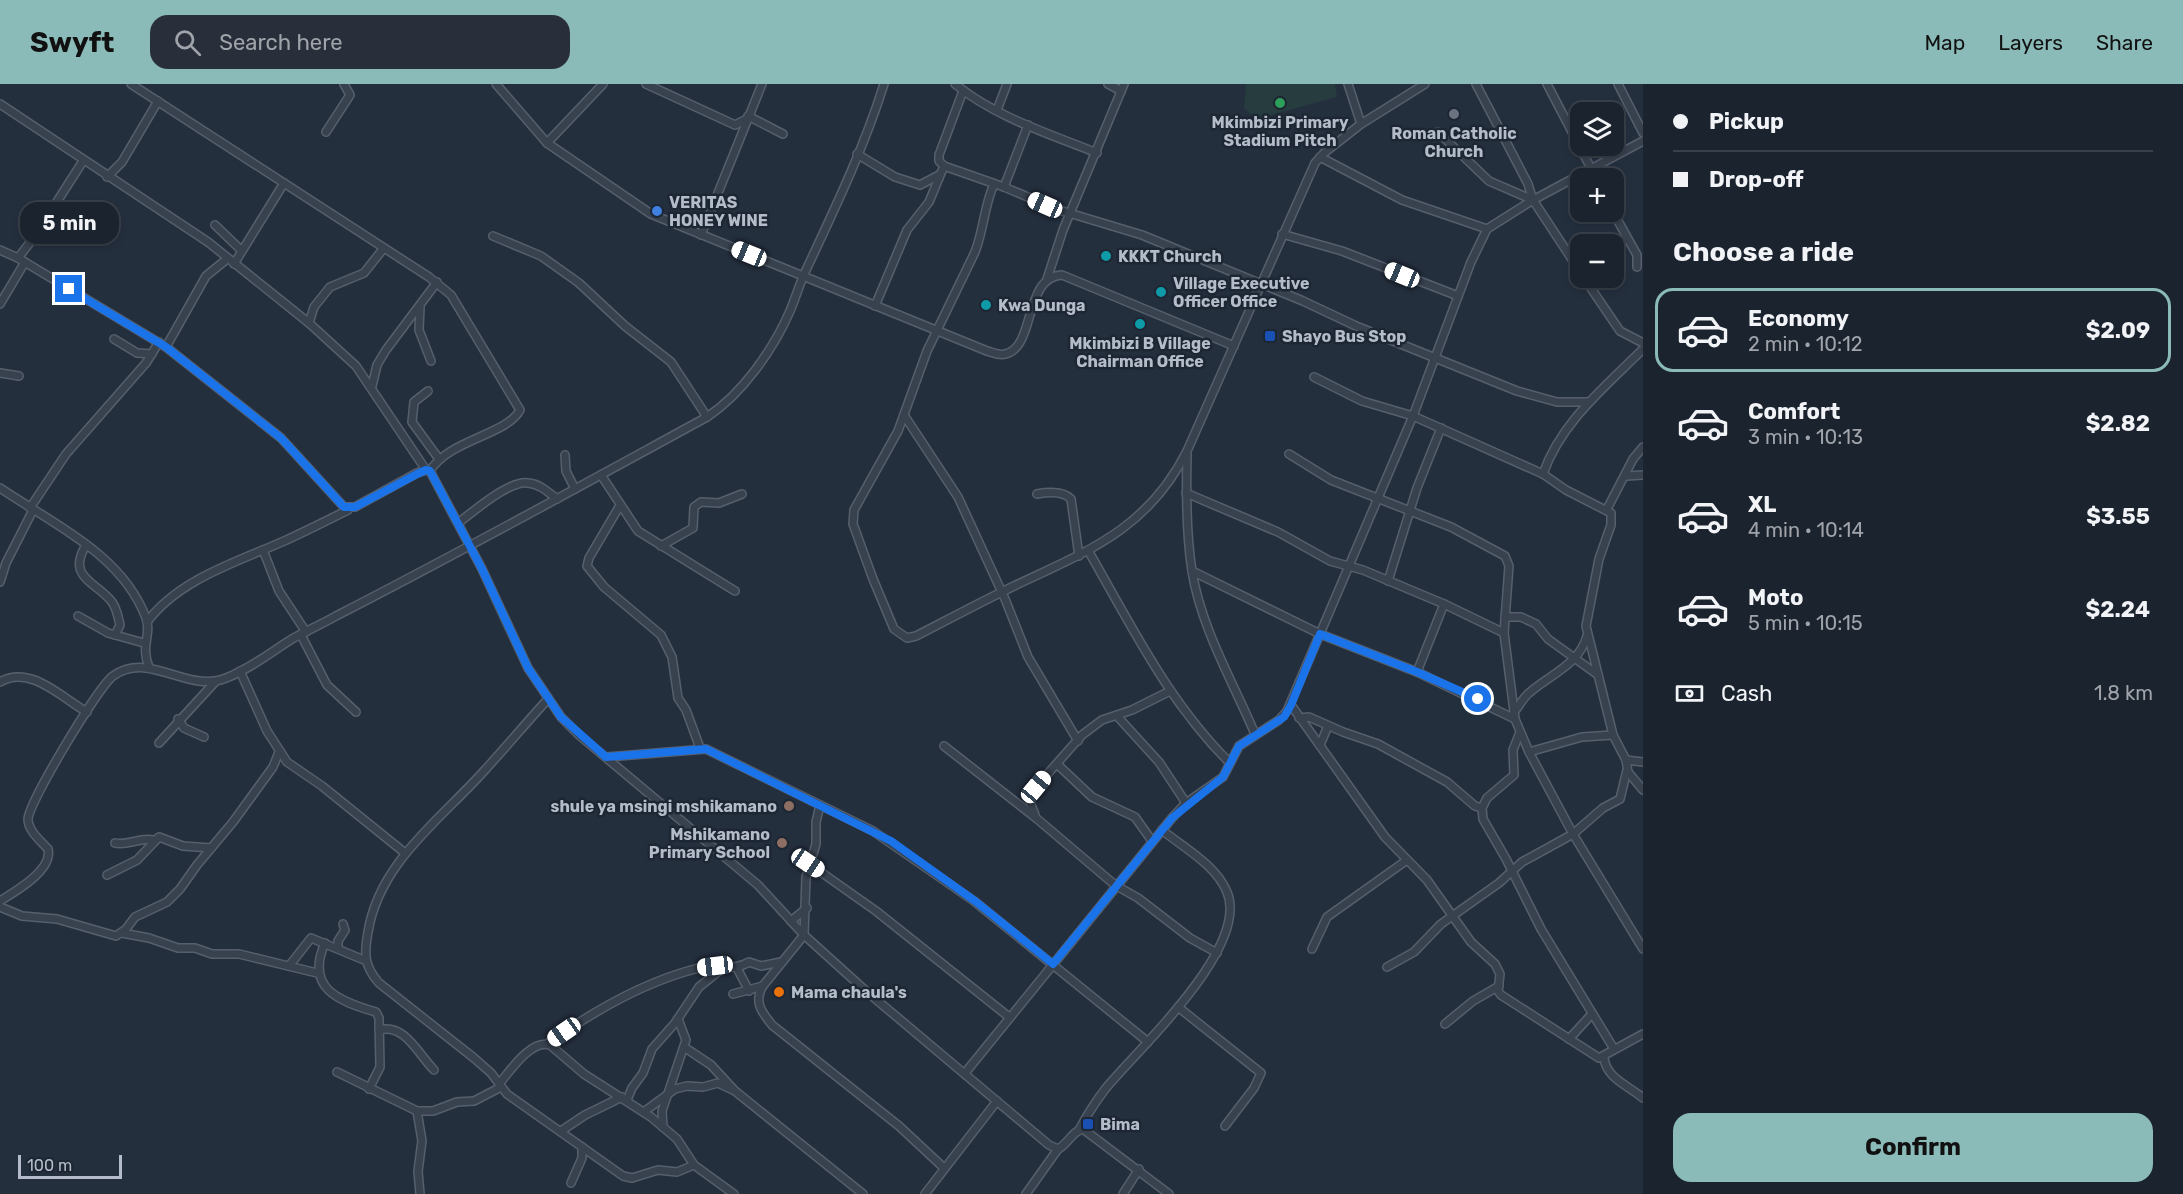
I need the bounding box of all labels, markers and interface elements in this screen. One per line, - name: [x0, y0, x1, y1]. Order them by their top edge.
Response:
- search box: [150, 15, 570, 69]
- text: Swyft: [30, 26, 114, 59]
- icon: search: [171, 26, 204, 59]
- text: Search here: [219, 29, 343, 56]
- text: Map: [1924, 30, 1965, 55]
- text: Layers: [1998, 30, 2063, 55]
- text: Share: [2096, 30, 2153, 55]
- marker: Mkimbizi Primary Stadium Pitch: [1273, 96, 1287, 110]
- map controls: [1570, 102, 1624, 288]
- button: layers: [1570, 102, 1624, 156]
- marker: Roman Catholic Church: [1447, 107, 1461, 121]
- text: Pickup: [1709, 108, 1784, 135]
- place label: Mkimbizi Primary Stadium Pitch: [1212, 113, 1349, 150]
- place label: Roman Catholic Church: [1391, 124, 1517, 161]
- text: Drop-off: [1709, 166, 1804, 193]
- button: +: [1570, 168, 1624, 222]
- car: [1025, 189, 1065, 221]
- place label: VERITAS HONEY WINE: [669, 193, 768, 230]
- callout: 5 min: [20, 202, 118, 244]
- marker: VERITAS HONEY WINE: [650, 204, 664, 218]
- text: 5 min: [42, 211, 97, 235]
- button: −: [1570, 234, 1624, 288]
- text: Choose a ride: [1673, 236, 1854, 268]
- car: [729, 239, 769, 269]
- place label: KKKT Church: [1118, 247, 1222, 266]
- marker: KKKT Church: [1099, 249, 1113, 263]
- car: [1382, 260, 1422, 290]
- place label: Village Executive Officer Office: [1173, 274, 1309, 311]
- route end: [55, 275, 82, 302]
- marker: Village Executive Officer Office: [1154, 285, 1168, 299]
- place label: Kwa Dunga: [998, 296, 1086, 315]
- marker: Kwa Dunga: [979, 298, 993, 312]
- icon: car: [1676, 303, 1730, 357]
- text: Economy: [1748, 305, 1849, 332]
- marker: Mkimbizi B Village Chairman Office: [1133, 317, 1147, 331]
- text: $2.09: [2086, 317, 2150, 344]
- place label: Shayo Bus Stop: [1282, 327, 1406, 346]
- marker: Shayo Bus Stop: [1263, 329, 1277, 343]
- text: 2 min · 10:12: [1748, 332, 1862, 356]
- place label: Mkimbizi B Village Chairman Office: [1069, 334, 1211, 371]
- icon: car: [1676, 396, 1730, 450]
- text: Comfort: [1748, 398, 1840, 425]
- text: $2.82: [2086, 410, 2150, 437]
- text: 3 min · 10:13: [1748, 425, 1863, 449]
- icon: car: [1676, 489, 1730, 543]
- text: XL: [1748, 491, 1776, 518]
- text: $3.55: [2086, 503, 2150, 530]
- text: 4 min · 10:14: [1748, 518, 1864, 542]
- icon: car: [1676, 582, 1730, 636]
- text: Moto: [1748, 584, 1803, 611]
- text: $2.24: [2086, 596, 2150, 623]
- text: 5 min · 10:15: [1748, 611, 1863, 635]
- icon: cash: [1673, 677, 1706, 710]
- text: Cash: [1721, 680, 1772, 707]
- text: 1.8 km: [2094, 681, 2153, 705]
- route start: [1464, 685, 1491, 712]
- car: [1018, 767, 1054, 807]
- place label: shule ya msingi mshikamano: [551, 797, 777, 816]
- marker: shule ya msingi mshikamano: [782, 799, 796, 813]
- place label: Mshikamano Primary School: [649, 825, 770, 862]
- marker: Mshikamano Primary School: [775, 836, 789, 850]
- car: [788, 845, 828, 881]
- car: [696, 955, 734, 977]
- place label: Mama chaula's: [791, 983, 907, 1002]
- marker: Mama chaula's: [772, 985, 786, 999]
- car: [544, 1014, 584, 1050]
- button: Confirm: [1673, 1113, 2153, 1182]
- place label: Bima: [1100, 1115, 1140, 1134]
- marker: Bima: [1081, 1117, 1095, 1131]
- scale bar: [18, 1152, 122, 1180]
- text: 100 m: [27, 1156, 72, 1175]

